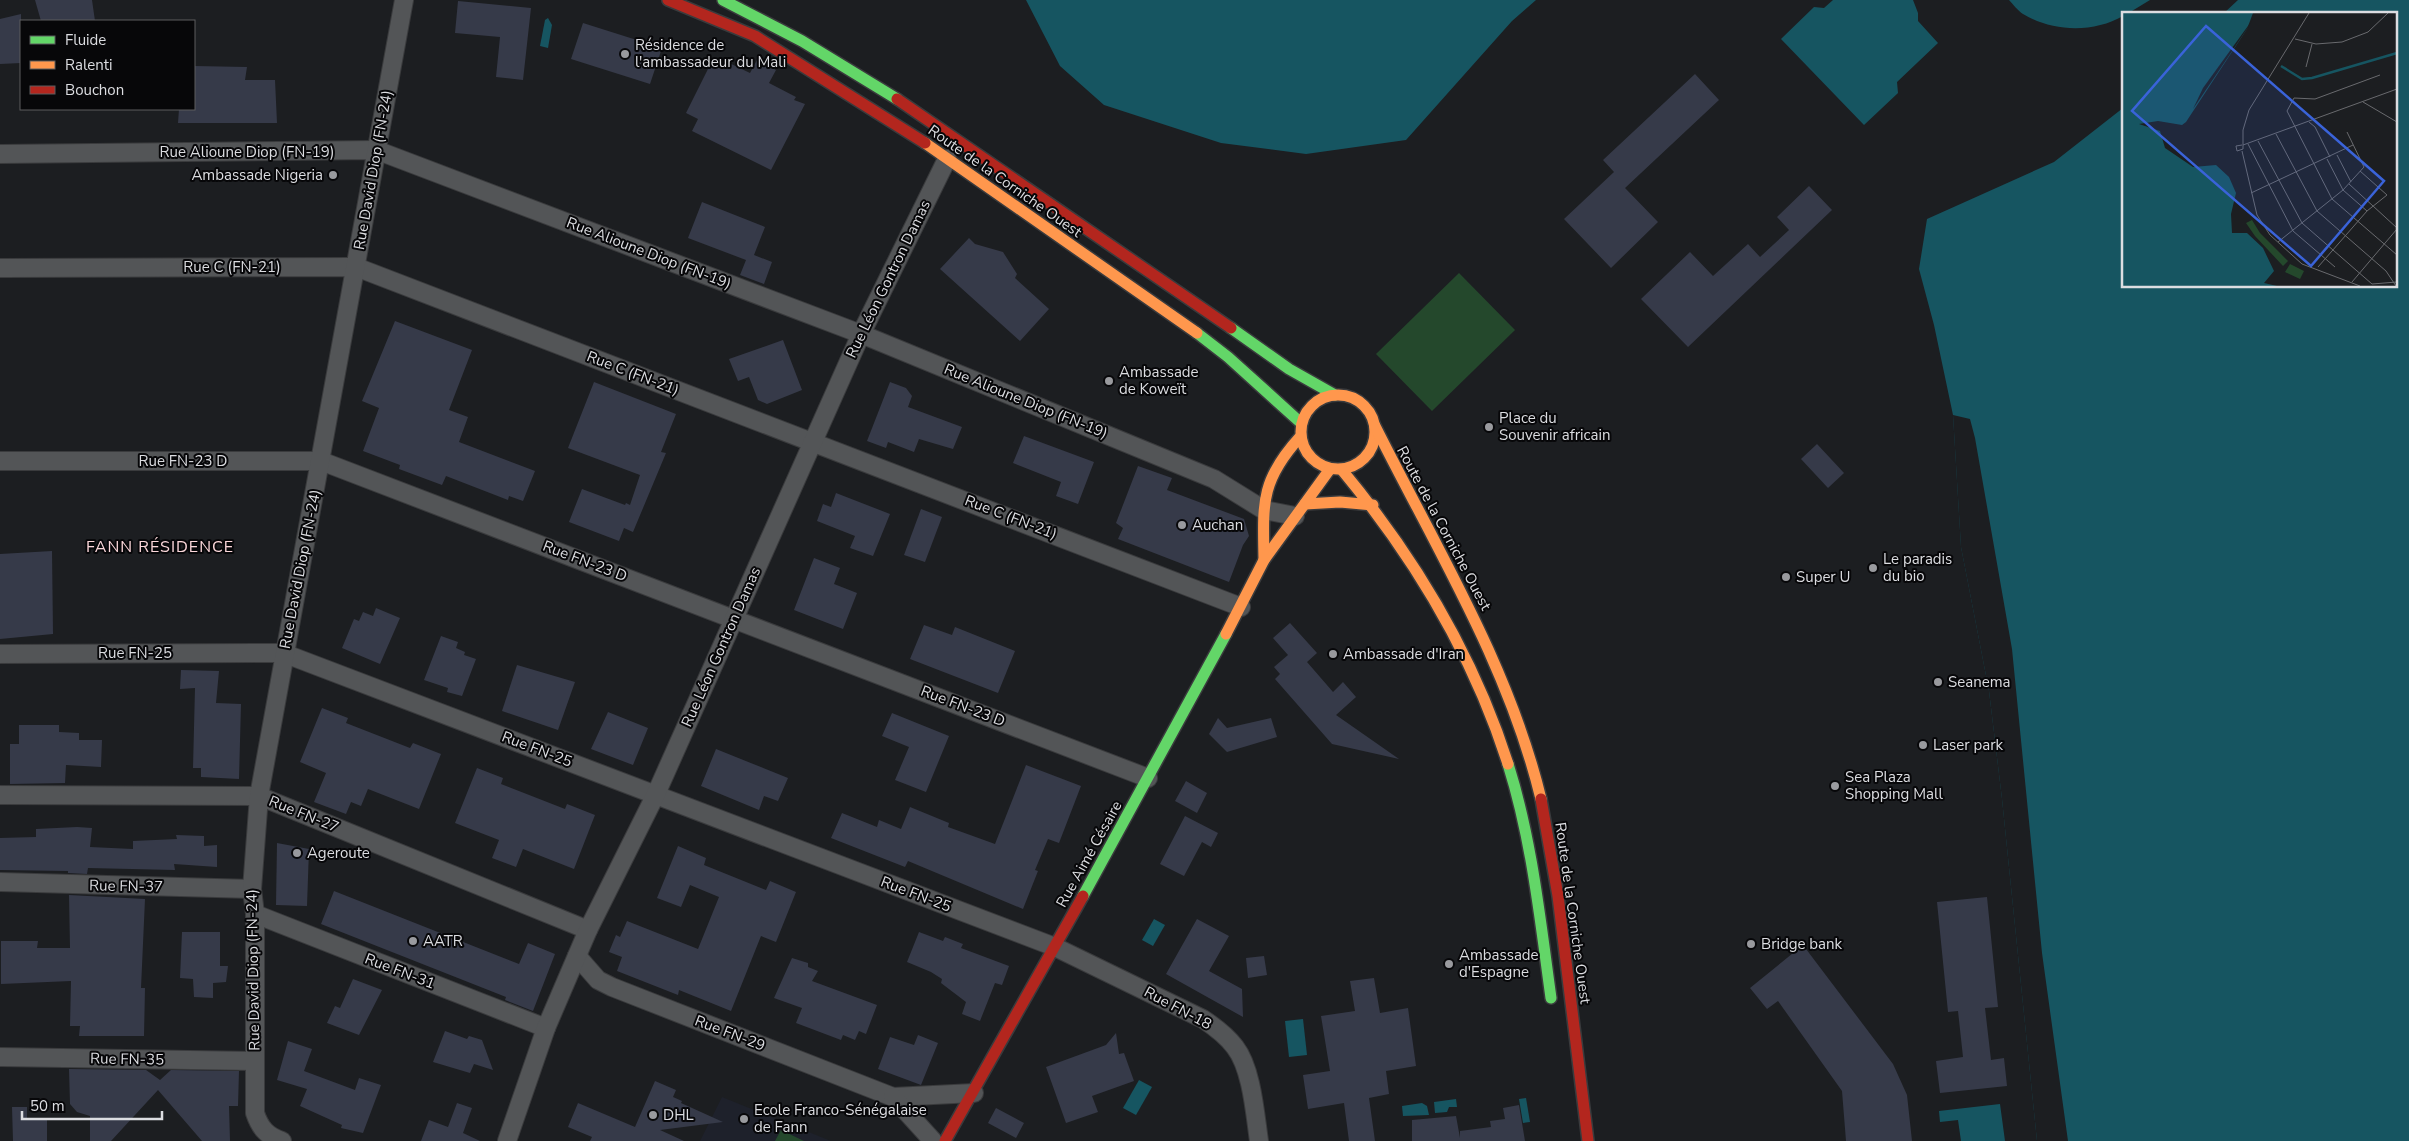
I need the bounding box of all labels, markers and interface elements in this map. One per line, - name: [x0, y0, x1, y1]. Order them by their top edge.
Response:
- inset map: [2122, 12, 2396, 288]
- legend: [20, 20, 195, 110]
- text: Fluide: [65, 30, 106, 50]
- place label: Résidence de l'ambassadeur du Mali: [635, 35, 786, 72]
- marker: Résidence de l'ambassadeur du Mali: [619, 48, 631, 60]
- text: Ralenti: [65, 55, 113, 75]
- text: Bouchon: [65, 80, 124, 100]
- street label: Rue David Diop (FN-24): [349, 89, 397, 251]
- street label: Route de la Corniche Ouest: [924, 120, 1086, 242]
- street label: Rue Alioune Diop (FN-19): [160, 142, 335, 162]
- place label: Ambassade Nigeria: [191, 165, 323, 185]
- marker: Ambassade Nigeria: [327, 169, 339, 181]
- street label: Rue Léon Gontron Damas: [841, 197, 935, 361]
- street label: Rue Alioune Diop (FN-19): [564, 212, 734, 294]
- street label: Rue C (FN-21): [183, 257, 281, 277]
- street label: Rue C (FN-21): [584, 346, 682, 400]
- street label: Rue Alioune Diop (FN-19): [941, 359, 1111, 443]
- place label: Ambassade de Koweït: [1119, 362, 1199, 399]
- marker: Ambassade de Koweït: [1103, 375, 1115, 387]
- place label: Place du Souvenir africain: [1499, 408, 1610, 445]
- marker: Place du Souvenir africain: [1483, 421, 1495, 433]
- street label: Route de la Corniche Ouest: [1392, 442, 1496, 614]
- street label: Rue FN-23 D: [139, 451, 227, 471]
- street label: Rue David Diop (FN-24): [275, 488, 325, 650]
- street label: Rue C (FN-21): [962, 490, 1060, 544]
- place label: Auchan: [1192, 515, 1243, 535]
- marker: Auchan: [1176, 519, 1188, 531]
- district label: FANN RÉSIDENCE: [86, 536, 234, 558]
- street label: Rue FN-23 D: [540, 536, 630, 586]
- place label: Le paradis du bio: [1883, 549, 1952, 586]
- marker: Le paradis du bio: [1867, 562, 1879, 574]
- street label: Rue Léon Gontron Damas: [677, 564, 765, 730]
- place label: Super U: [1796, 567, 1851, 587]
- marker: Super U: [1780, 571, 1792, 583]
- street label: Rue FN-25: [98, 643, 172, 663]
- place label: Ambassade d'Iran: [1343, 644, 1464, 664]
- marker: Ambassade d'Iran: [1327, 648, 1339, 660]
- place label: Seanema: [1948, 672, 2010, 692]
- marker: Seanema: [1932, 676, 1944, 688]
- street label: Rue FN-23 D: [918, 681, 1008, 731]
- street label: Rue FN-25: [499, 726, 575, 772]
- place label: Laser park: [1933, 735, 2004, 755]
- marker: Laser park: [1917, 739, 1929, 751]
- place label: Sea Plaza Shopping Mall: [1845, 767, 1943, 804]
- marker: Sea Plaza Shopping Mall: [1829, 780, 1841, 792]
- street label: Rue FN-27: [266, 791, 342, 837]
- street label: Rue Aimé Césaire: [1051, 797, 1127, 911]
- street label: Route de la Corniche Ouest: [1550, 821, 1596, 1006]
- place label: Ageroute: [307, 843, 370, 863]
- marker: Ageroute: [291, 847, 303, 859]
- street label: Rue FN-25: [878, 871, 954, 917]
- street label: Rue FN-37: [89, 875, 163, 897]
- street label: Rue David Diop (FN-24): [242, 889, 264, 1051]
- place label: AATR: [423, 931, 463, 951]
- place label: Bridge bank: [1761, 934, 1843, 954]
- marker: AATR: [407, 935, 419, 947]
- marker: Bridge bank: [1745, 938, 1757, 950]
- place label: Ambassade d'Espagne: [1459, 945, 1539, 982]
- street label: Rue FN-31: [362, 948, 438, 994]
- marker: Ambassade d'Espagne: [1443, 958, 1455, 970]
- street label: Rue FN-18: [1141, 982, 1215, 1034]
- street label: Rue FN-29: [692, 1010, 768, 1056]
- street label: Rue FN-35: [90, 1048, 164, 1070]
- scale bar: [22, 1088, 162, 1120]
- text: 50 m: [30, 1096, 65, 1116]
- place label: Ecole Franco-Sénégalaise de Fann: [754, 1100, 927, 1137]
- place label: DHL: [663, 1105, 694, 1125]
- marker: DHL: [647, 1109, 659, 1121]
- marker: Ecole Franco-Sénégalaise de Fann: [738, 1113, 750, 1125]

